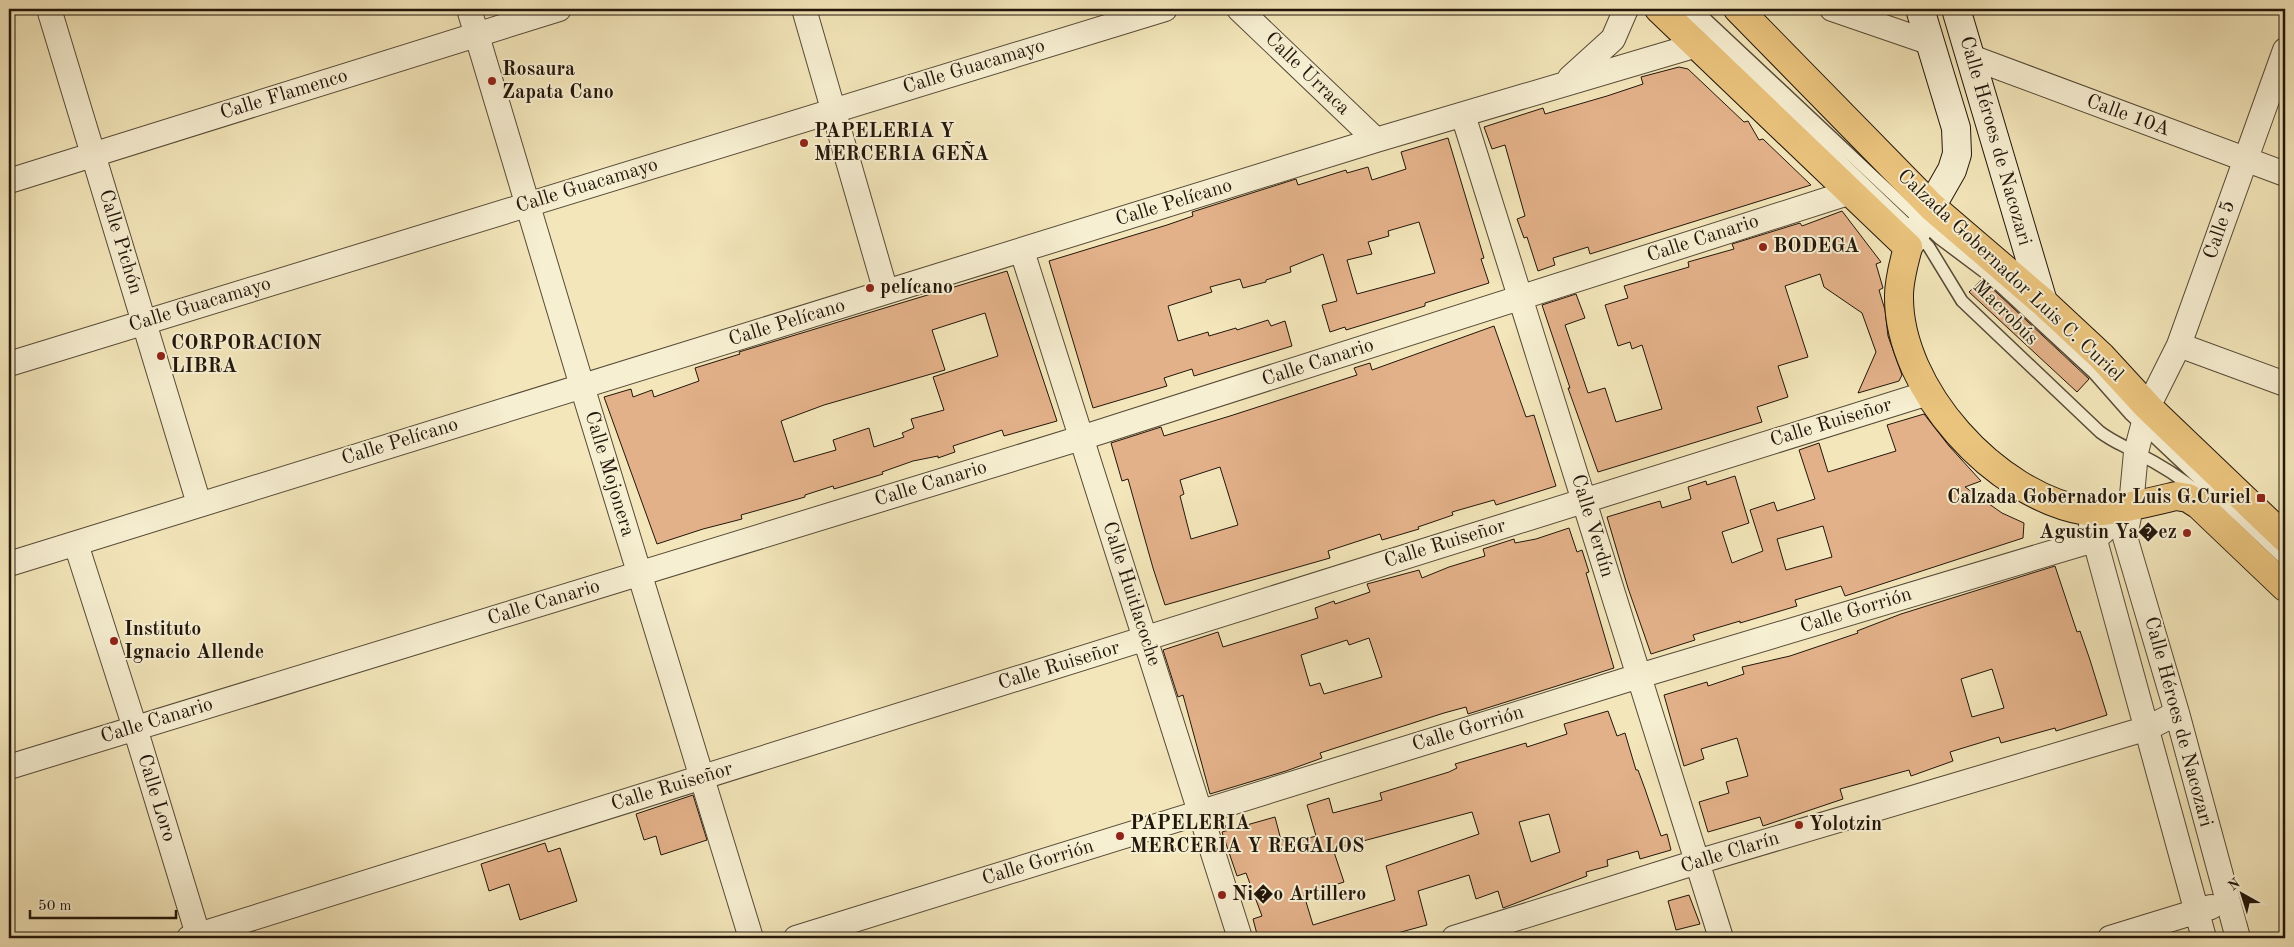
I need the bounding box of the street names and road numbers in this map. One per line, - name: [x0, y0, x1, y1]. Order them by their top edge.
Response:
- street label: Calle Urraca: [1261, 29, 1353, 119]
- street label: Calle Héroes de Nacozari: [1955, 34, 2035, 248]
- street label: Calle Guacamayo: [901, 36, 1047, 98]
- street label: Calle Flamenco: [218, 66, 350, 124]
- street label: Calle 10A: [2084, 92, 2172, 140]
- street label: Calle Guacamayo: [514, 155, 660, 217]
- street label: Calzada Gobernador Luis C. Curiel: [1893, 166, 2127, 386]
- street label: Calle Pelícano: [1113, 176, 1235, 230]
- street label: Calle Pichón: [95, 187, 145, 297]
- street label: Calle 5: [2201, 198, 2239, 262]
- street label: Calle Canario: [1645, 212, 1761, 266]
- street label: Calle Guacamayo: [127, 274, 273, 336]
- street label: Macrobús: [1969, 277, 2041, 349]
- street label: Calle Pelícano: [726, 296, 848, 350]
- street label: Calle Canario: [1260, 336, 1376, 390]
- street label: Calle Ruiseñor: [1768, 395, 1894, 451]
- street label: Calle Mojonera: [580, 409, 638, 539]
- street label: Calle Pelícano: [339, 415, 461, 469]
- street label: Calle Canario: [872, 457, 990, 511]
- street label: Calle Verdín: [1567, 472, 1617, 580]
- street label: Calle Ruiseñor: [1382, 516, 1508, 572]
- street label: Calle Huitlacoche: [1098, 519, 1164, 669]
- street label: Calle Canario: [485, 576, 603, 630]
- street label: Calle Gorrión: [1798, 584, 1914, 637]
- street label: Calle Héroes de Nacozari: [2140, 615, 2216, 829]
- street label: Calle Ruiseñor: [996, 638, 1122, 694]
- street label: Calle Canario: [98, 694, 216, 748]
- street label: Calle Gorrión: [1410, 702, 1526, 755]
- street label: Calle Loro: [133, 752, 179, 844]
- street label: Calle Ruiseñor: [609, 759, 735, 815]
- street label: Calle Clarín: [1678, 828, 1782, 877]
- street label: Calle Gorrión: [980, 836, 1096, 889]

